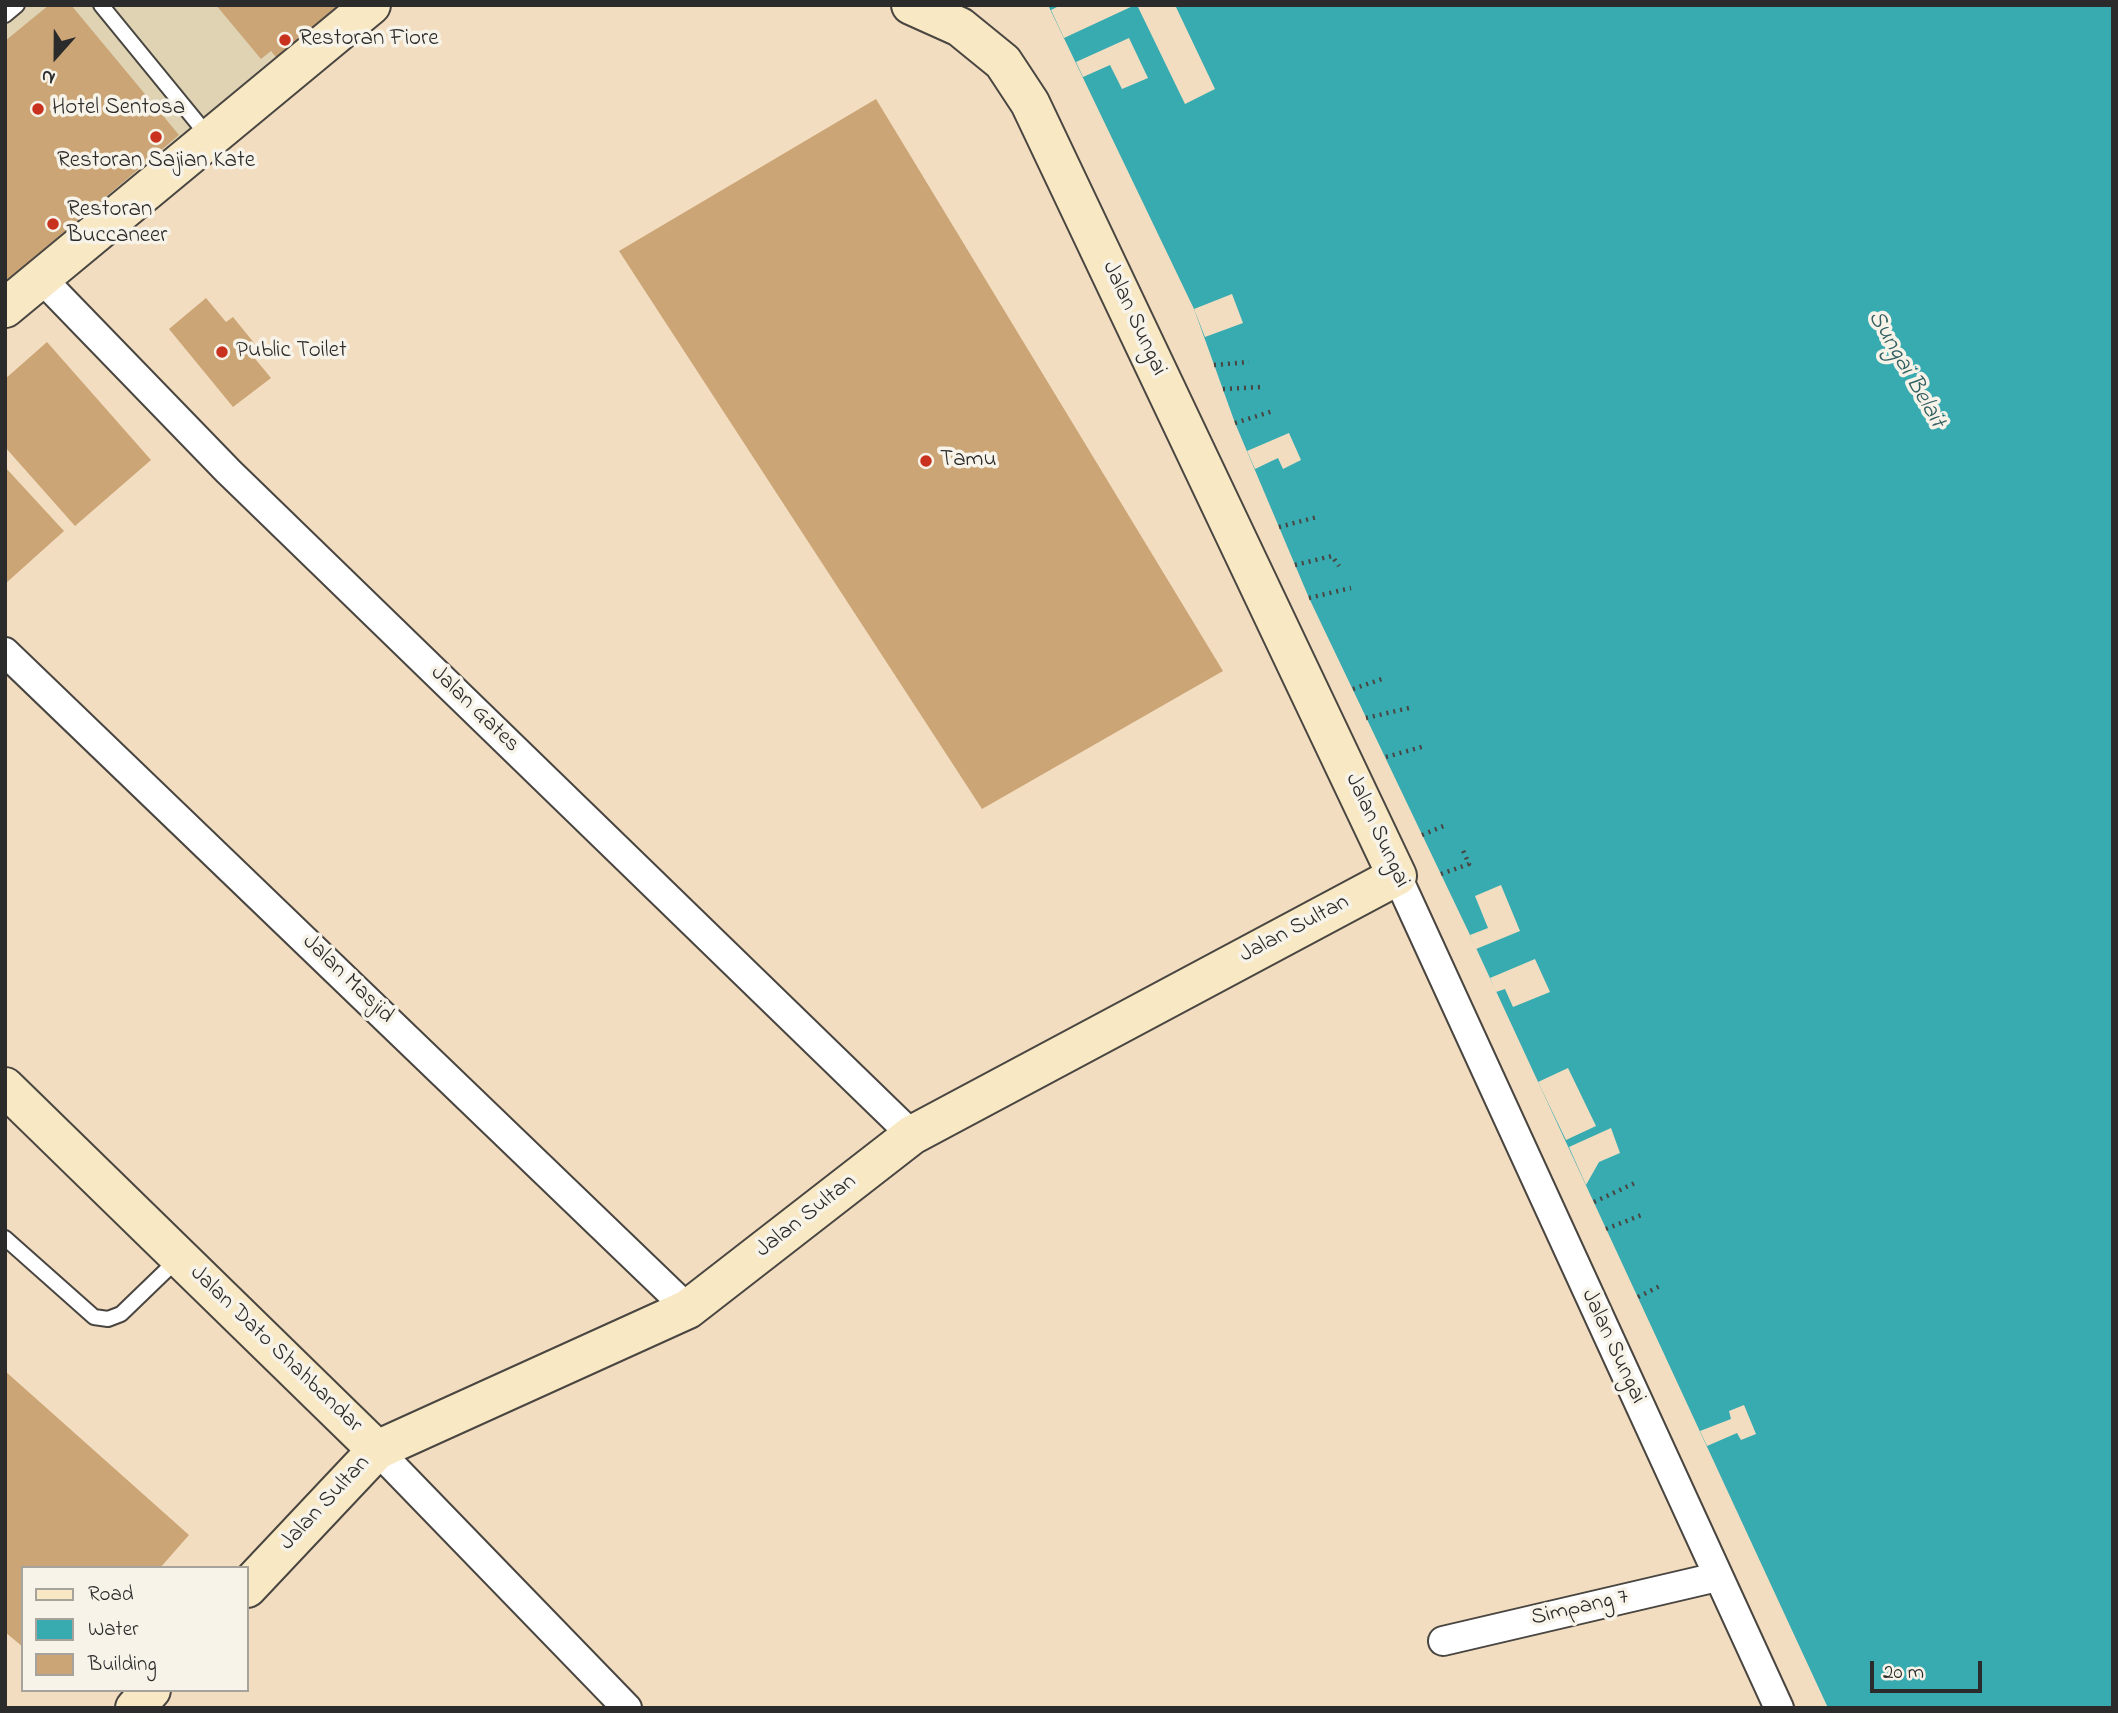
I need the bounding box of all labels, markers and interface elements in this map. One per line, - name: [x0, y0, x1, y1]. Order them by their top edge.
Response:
- north arrow: [21, 21, 91, 91]
- place label: Restoran Fiore: [299, 26, 438, 54]
- marker: Restoran Fiore: [277, 32, 293, 48]
- text: N: [37, 61, 59, 91]
- place label: Hotel Sentosa: [52, 95, 185, 123]
- marker: Hotel Sentosa: [30, 101, 46, 117]
- marker: Restoran Sajian Kate: [148, 129, 164, 145]
- place label: Restoran Sajian Kate: [57, 148, 255, 176]
- place label: Restoran Buccaneer: [67, 197, 167, 251]
- marker: Restoran Buccaneer: [45, 216, 61, 232]
- street label: Jalan Sungai: [1094, 257, 1172, 381]
- water label: Sungai Belait: [1860, 306, 1950, 434]
- place label: Public Toilet: [236, 338, 347, 366]
- marker: Public Toilet: [214, 344, 230, 360]
- place label: Tamu: [940, 447, 997, 475]
- marker: Tamu: [918, 453, 934, 469]
- street label: Jalan Gates: [424, 661, 524, 759]
- street label: Jalan Sungai: [1337, 769, 1415, 893]
- street label: Jalan Sultan: [1235, 890, 1355, 970]
- street label: Jalan Masjid: [295, 930, 399, 1030]
- street label: Jalan Sultan: [751, 1169, 863, 1265]
- street label: Jalan Dato Shahbandar: [183, 1260, 367, 1440]
- street label: Jalan Sungai: [1573, 1285, 1651, 1409]
- street label: Jalan Sultan: [275, 1451, 377, 1557]
- legend: [21, 1566, 248, 1692]
- text: Road: [88, 1580, 134, 1610]
- street label: Simpang 7: [1529, 1584, 1631, 1634]
- text: Water: [88, 1615, 139, 1645]
- scale bar: [1873, 1646, 1985, 1690]
- text: Building: [88, 1650, 157, 1680]
- text: 20 m: [1883, 1658, 1924, 1688]

